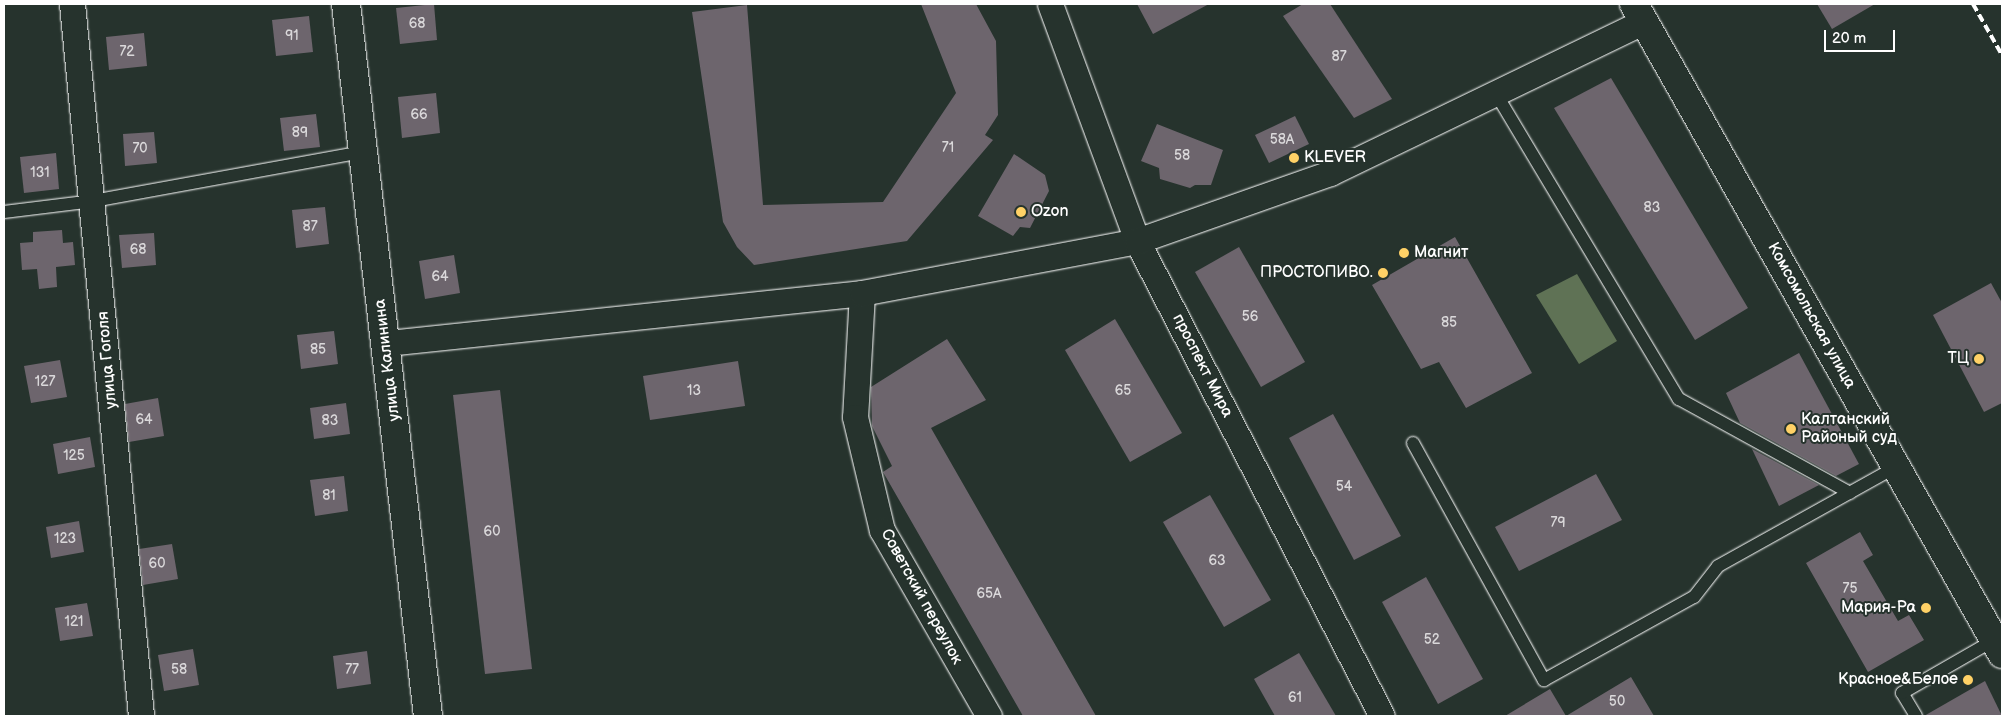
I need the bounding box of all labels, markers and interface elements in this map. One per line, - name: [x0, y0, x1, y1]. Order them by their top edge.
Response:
- house number: 68: [409, 16, 425, 32]
- scale bar: [1826, 20, 1897, 52]
- house number: 91: [285, 28, 299, 44]
- text: 20 m: [1832, 29, 1866, 48]
- house number: 72: [119, 44, 135, 60]
- house number: 87: [1331, 49, 1347, 65]
- house number: 66: [410, 107, 428, 123]
- house number: 89: [292, 125, 308, 141]
- house number: 58А: [1270, 132, 1294, 148]
- house number: 71: [942, 140, 954, 156]
- house number: 70: [132, 141, 148, 157]
- house number: 58: [1174, 148, 1190, 164]
- place label: KLEVER: [1304, 148, 1366, 168]
- marker: KLEVER: [1288, 152, 1300, 164]
- house number: 131: [30, 165, 50, 181]
- house number: 83: [1644, 200, 1660, 216]
- place label: Ozon: [1031, 202, 1069, 222]
- marker: Ozon: [1015, 206, 1027, 218]
- house number: 87: [302, 219, 318, 235]
- street label: Комсомольская улица: [1763, 240, 1859, 392]
- house number: 68: [130, 242, 146, 258]
- place label: Магнит: [1414, 243, 1469, 263]
- marker: Магнит: [1398, 247, 1410, 259]
- place label: ПРОСТОПИВО.: [1260, 263, 1373, 283]
- marker: ПРОСТОПИВО.: [1377, 267, 1389, 279]
- house number: 64: [431, 269, 449, 285]
- street label: улица Калинина: [371, 298, 405, 422]
- house number: 56: [1242, 309, 1258, 325]
- street label: улица Гоголя: [94, 310, 122, 410]
- street label: проспект Мира: [1168, 311, 1236, 421]
- house number: 85: [1441, 315, 1457, 331]
- house number: 85: [310, 342, 326, 358]
- place label: ТЦ: [1947, 349, 1969, 369]
- marker: ТЦ: [1973, 353, 1985, 365]
- house number: 127: [35, 374, 55, 390]
- house number: 13: [687, 383, 701, 399]
- house number: 65: [1115, 383, 1131, 399]
- place label: Калтанский Районый суд: [1801, 410, 1897, 448]
- house number: 64: [135, 412, 153, 428]
- house number: 83: [322, 413, 338, 429]
- marker: Калтанский Районый суд: [1785, 423, 1797, 435]
- house number: 125: [63, 448, 85, 464]
- house number: 54: [1336, 479, 1352, 495]
- house number: 81: [322, 488, 336, 504]
- house number: 79: [1551, 515, 1565, 531]
- house number: 60: [484, 524, 500, 540]
- street label: Советский переулок: [876, 526, 966, 668]
- house number: 123: [54, 531, 76, 547]
- house number: 63: [1208, 553, 1226, 569]
- house number: 60: [149, 556, 165, 572]
- house number: 75: [1843, 581, 1857, 597]
- house number: 65А: [976, 586, 1002, 602]
- place label: Мария-Ра: [1841, 598, 1916, 618]
- marker: Мария-Ра: [1920, 602, 1932, 614]
- house number: 121: [65, 614, 83, 630]
- house number: 52: [1424, 632, 1440, 648]
- house number: 58: [171, 662, 187, 678]
- house number: 77: [345, 662, 359, 678]
- place label: Красное&Белое: [1838, 670, 1958, 690]
- marker: Красное&Белое: [1962, 674, 1974, 686]
- house number: 61: [1288, 690, 1302, 706]
- house number: 50: [1609, 694, 1625, 710]

